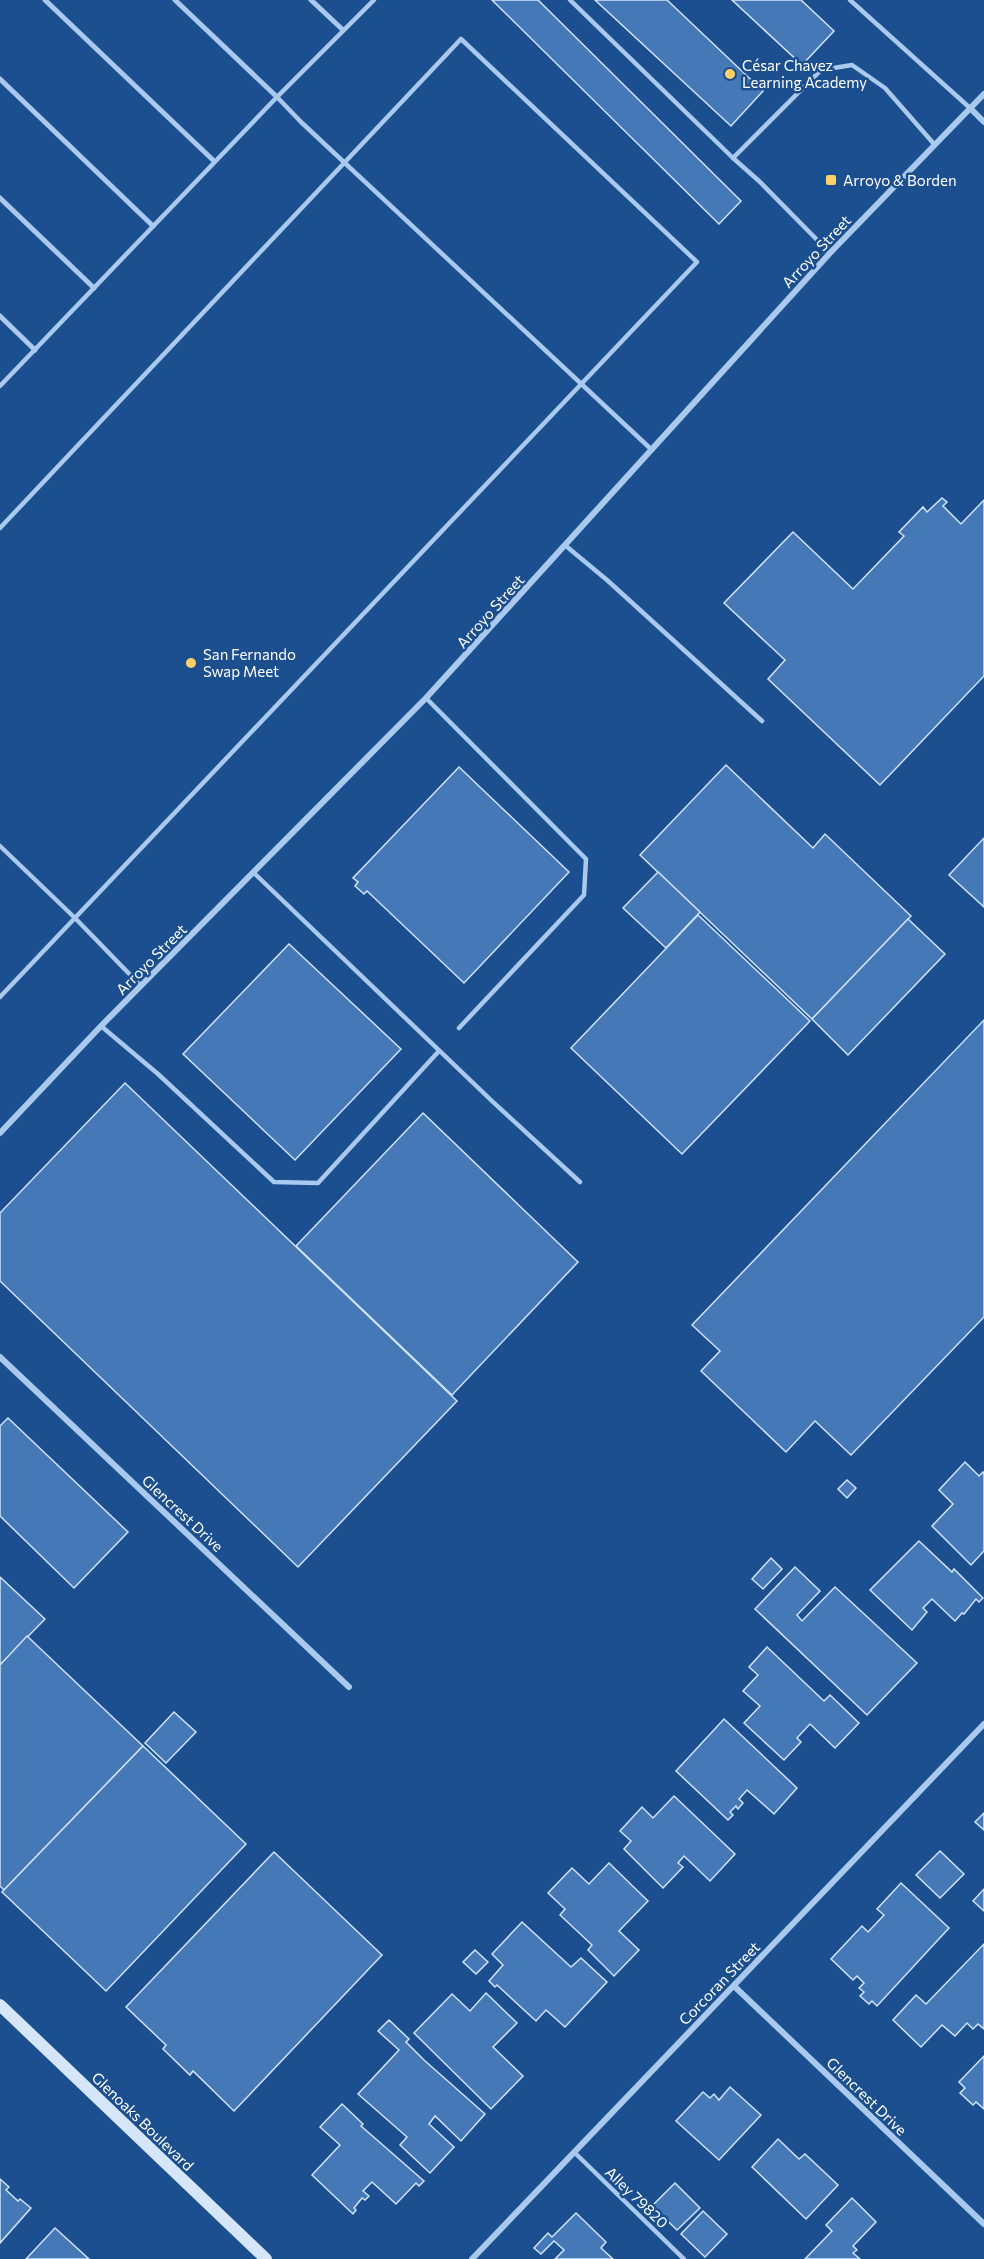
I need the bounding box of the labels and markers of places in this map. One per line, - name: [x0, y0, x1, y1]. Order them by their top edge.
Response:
- place label: César Chavez Learning Academy: [742, 56, 867, 91]
- marker: César Chavez Learning Academy: [723, 67, 737, 81]
- place label: Arroyo & Borden: [843, 171, 957, 189]
- marker: Arroyo & Borden: [824, 173, 838, 187]
- place label: San Fernando Swap Meet: [203, 645, 296, 680]
- marker: San Fernando Swap Meet: [184, 656, 198, 670]

